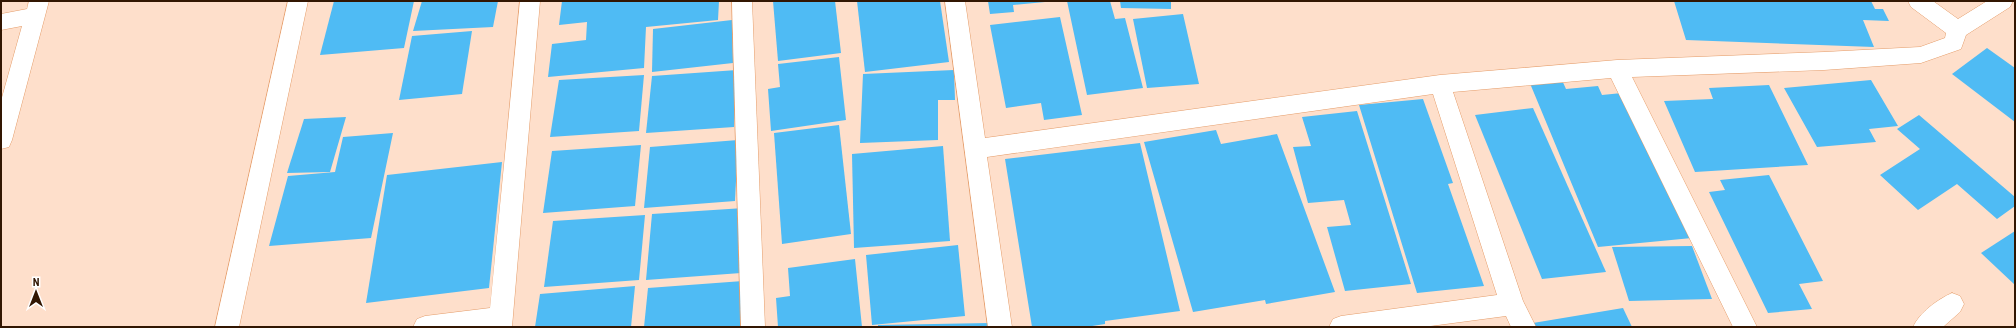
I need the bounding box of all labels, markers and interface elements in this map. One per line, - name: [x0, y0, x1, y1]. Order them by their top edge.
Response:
- north arrow: [16, 272, 56, 312]
- text: N: [33, 276, 40, 289]

